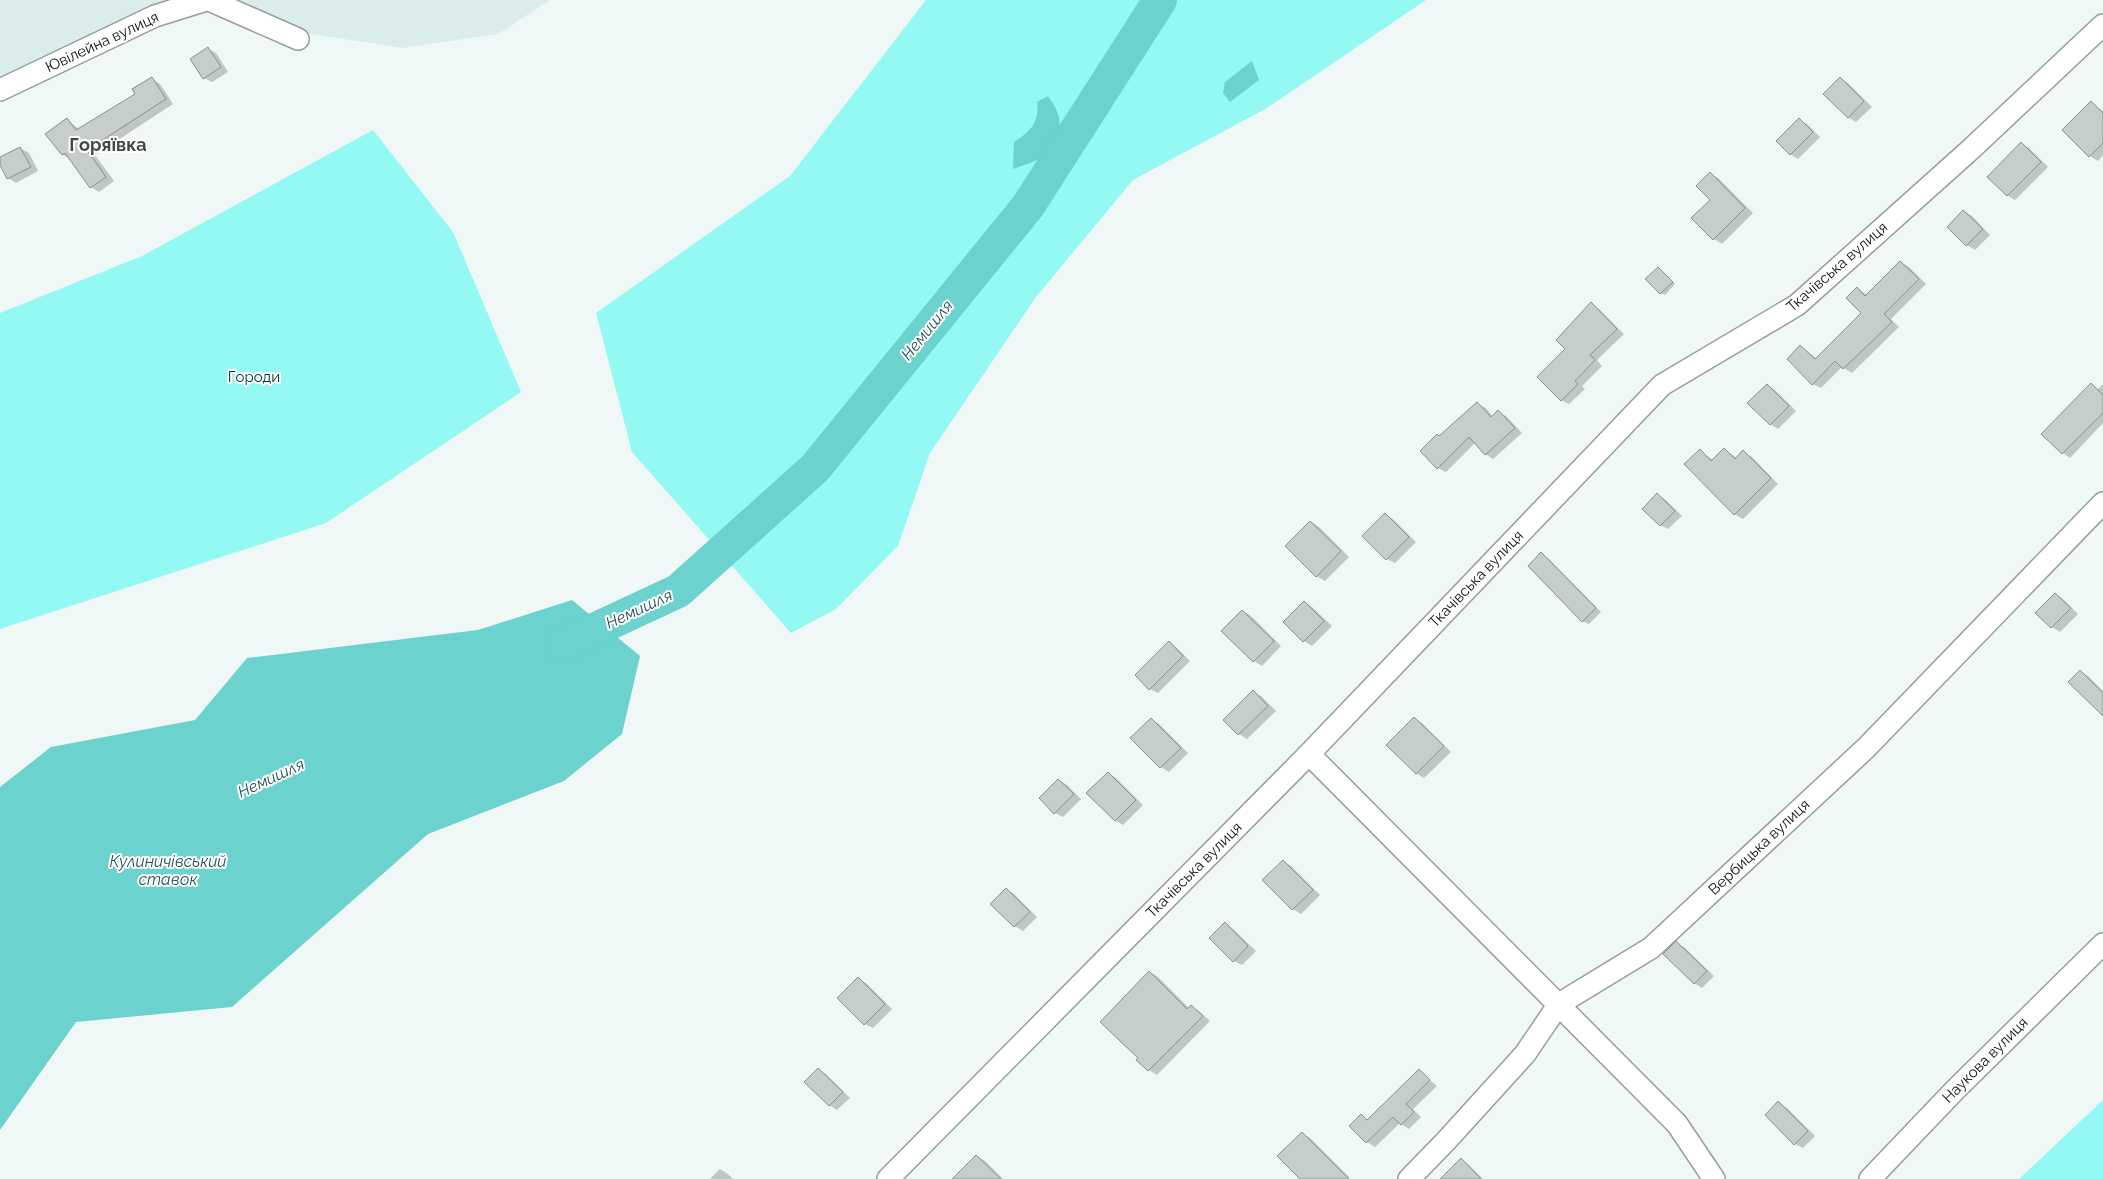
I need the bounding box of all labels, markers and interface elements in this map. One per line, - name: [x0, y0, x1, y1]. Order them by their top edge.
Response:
- street label: Ювілейна вулиця: [42, 8, 162, 76]
- district label: Горяївка: [69, 134, 147, 155]
- street label: Ткачівська вулиця: [1783, 218, 1891, 316]
- water label: Немишля: [897, 296, 957, 364]
- park label: Городи: [228, 368, 280, 386]
- street label: Ткачівська вулиця: [1425, 527, 1527, 631]
- water label: Немишля: [603, 585, 676, 633]
- water label: Немишля: [235, 754, 308, 802]
- street label: Вербицька вулиця: [1705, 795, 1813, 899]
- street label: Ткачівська вулиця: [1142, 818, 1246, 922]
- water label: Кулиничівський ставок: [110, 852, 226, 889]
- street label: Наукова вулиця: [1939, 1014, 2031, 1106]

